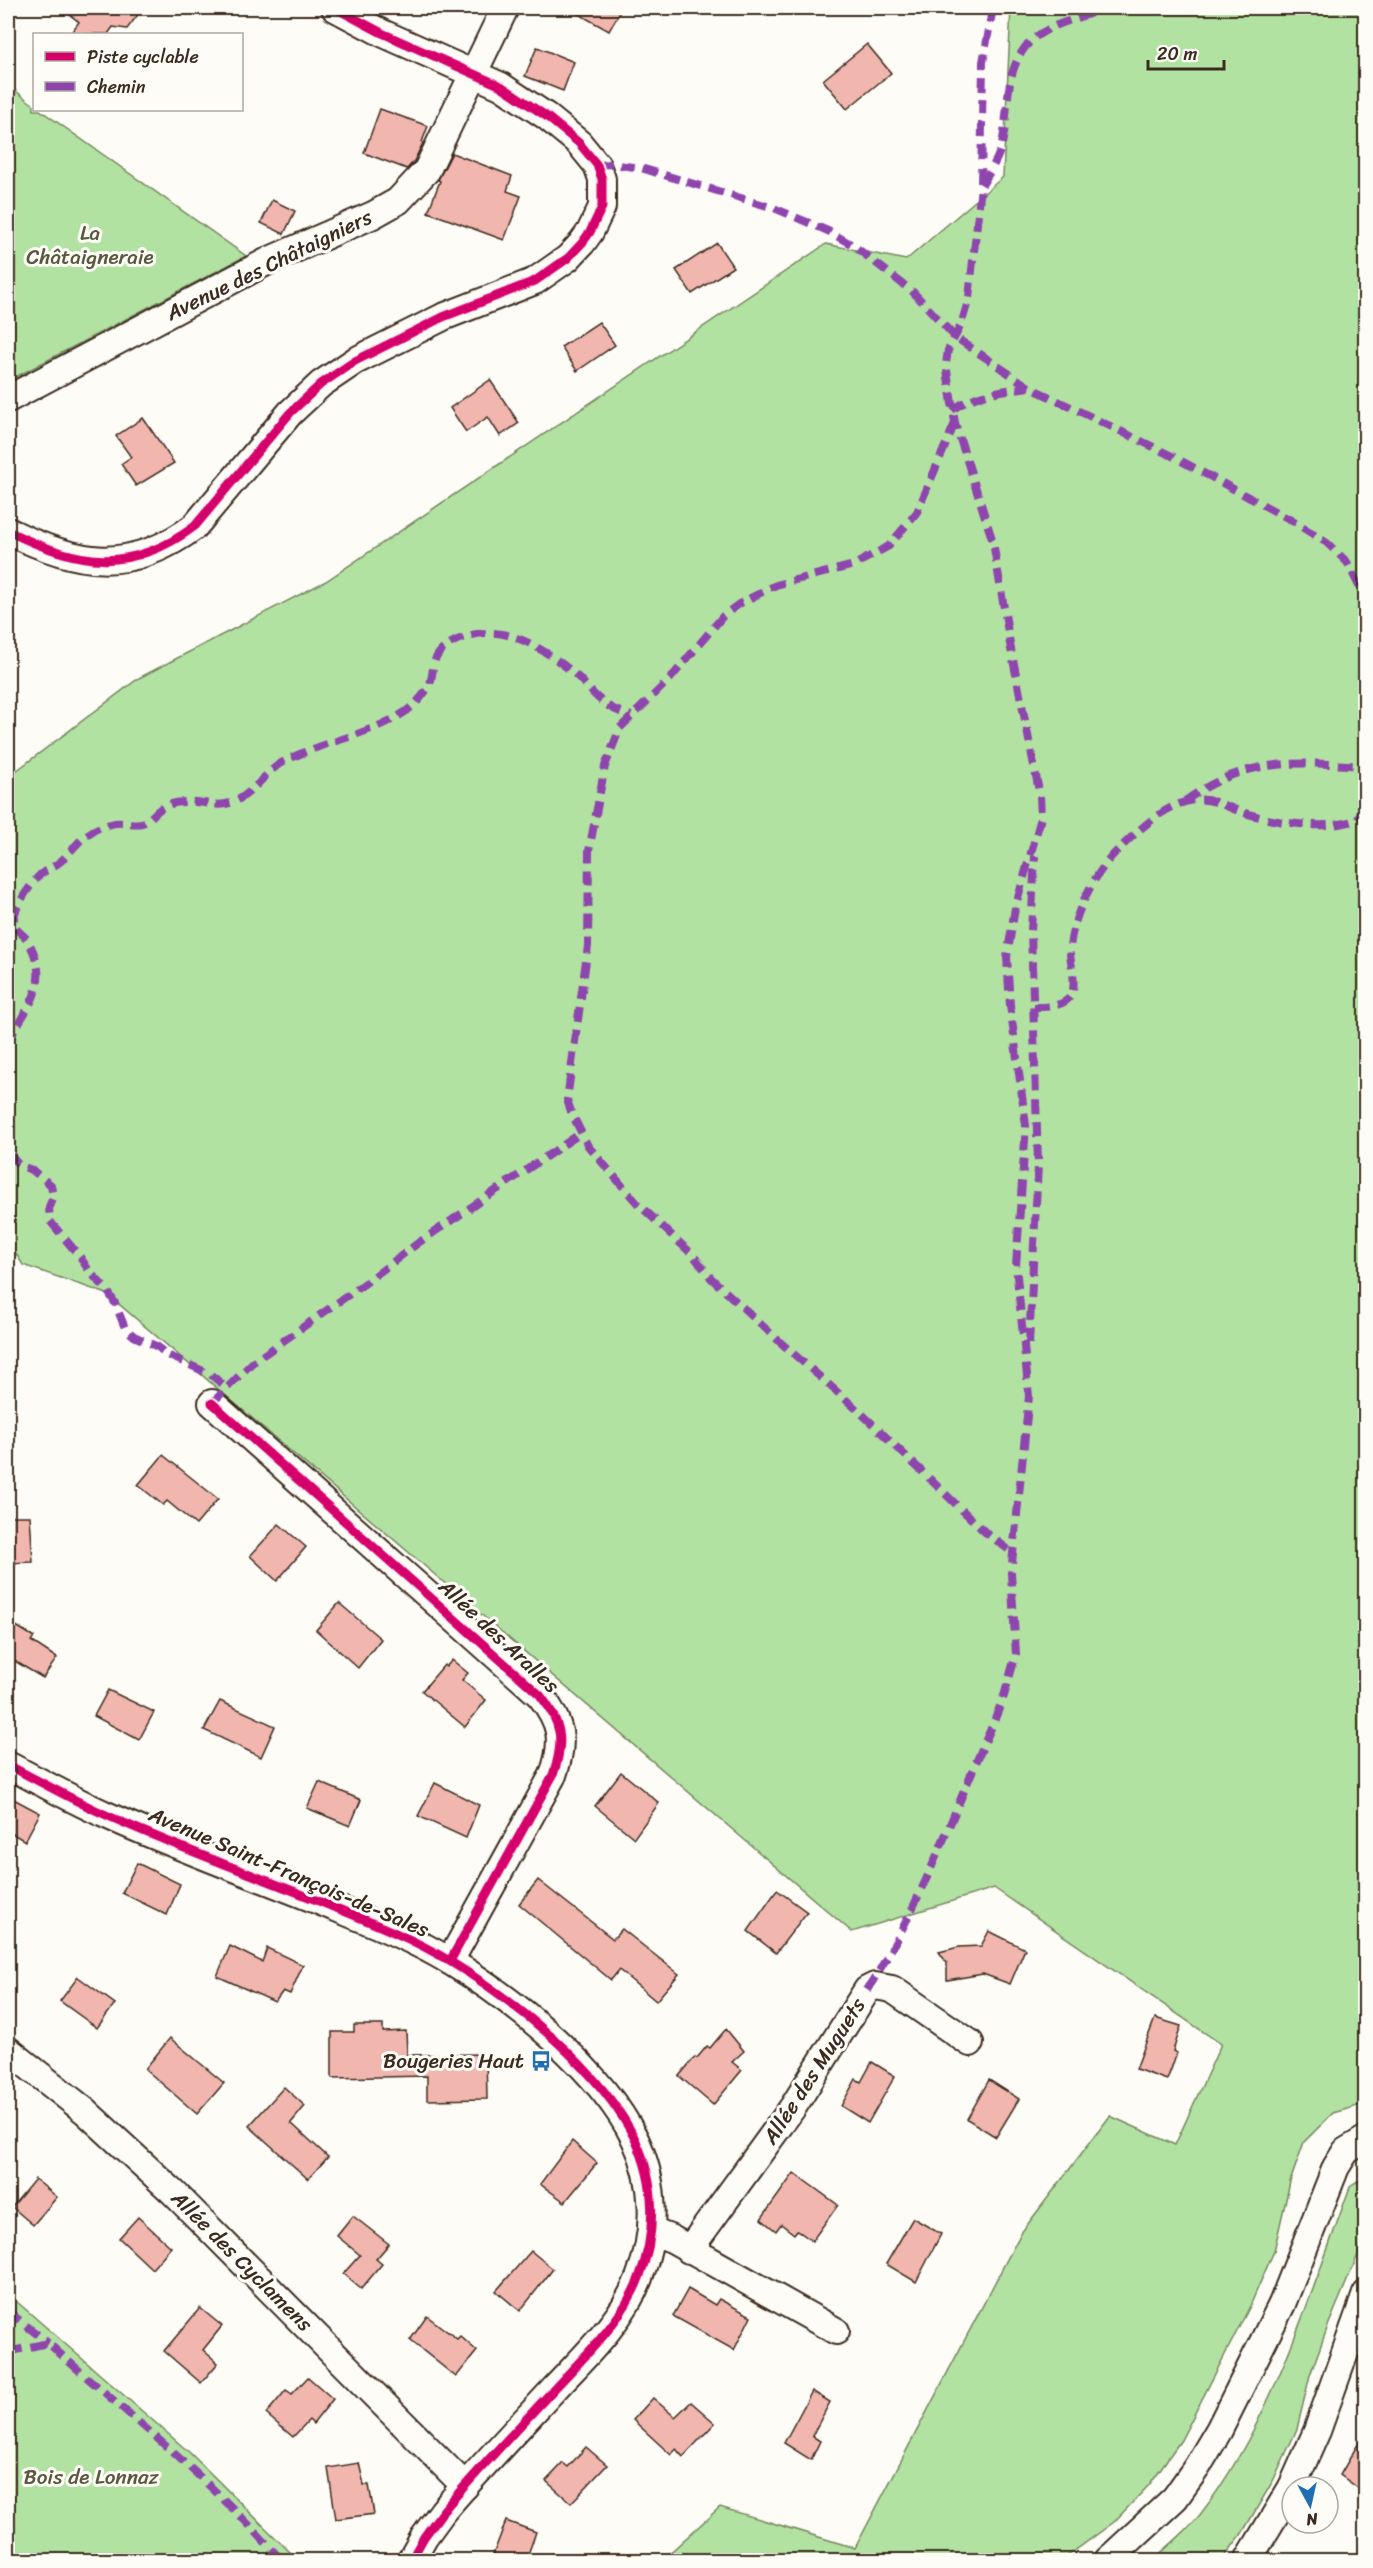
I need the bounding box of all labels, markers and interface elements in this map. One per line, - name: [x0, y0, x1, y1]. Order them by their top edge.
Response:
- legend: [33, 33, 243, 111]
- scale bar: [1148, 33, 1224, 71]
- text: 20 m: [1157, 38, 1197, 70]
- text: Piste cyclable: [87, 41, 199, 73]
- text: Chemin: [87, 71, 146, 103]
- street label: Avenue des Châtaigniers: [158, 198, 379, 332]
- park label: La Châtaigneraie: [26, 214, 154, 276]
- street label: Allée des Aralles: [429, 1569, 569, 1703]
- street label: Avenue Saint-François-de-Sales: [142, 1795, 436, 1949]
- street label: Allée des Muguets: [752, 1990, 876, 2153]
- place label: Bougeries Haut: [383, 2042, 524, 2080]
- bus stop icon: Bougeries Haut: [529, 2049, 553, 2073]
- street label: Allée des Cyclamens: [161, 2180, 322, 2341]
- park label: Bois de Lonnaz: [23, 2458, 160, 2496]
- north arrow: [1280, 2475, 1340, 2535]
- text: N: [1304, 2504, 1321, 2535]

